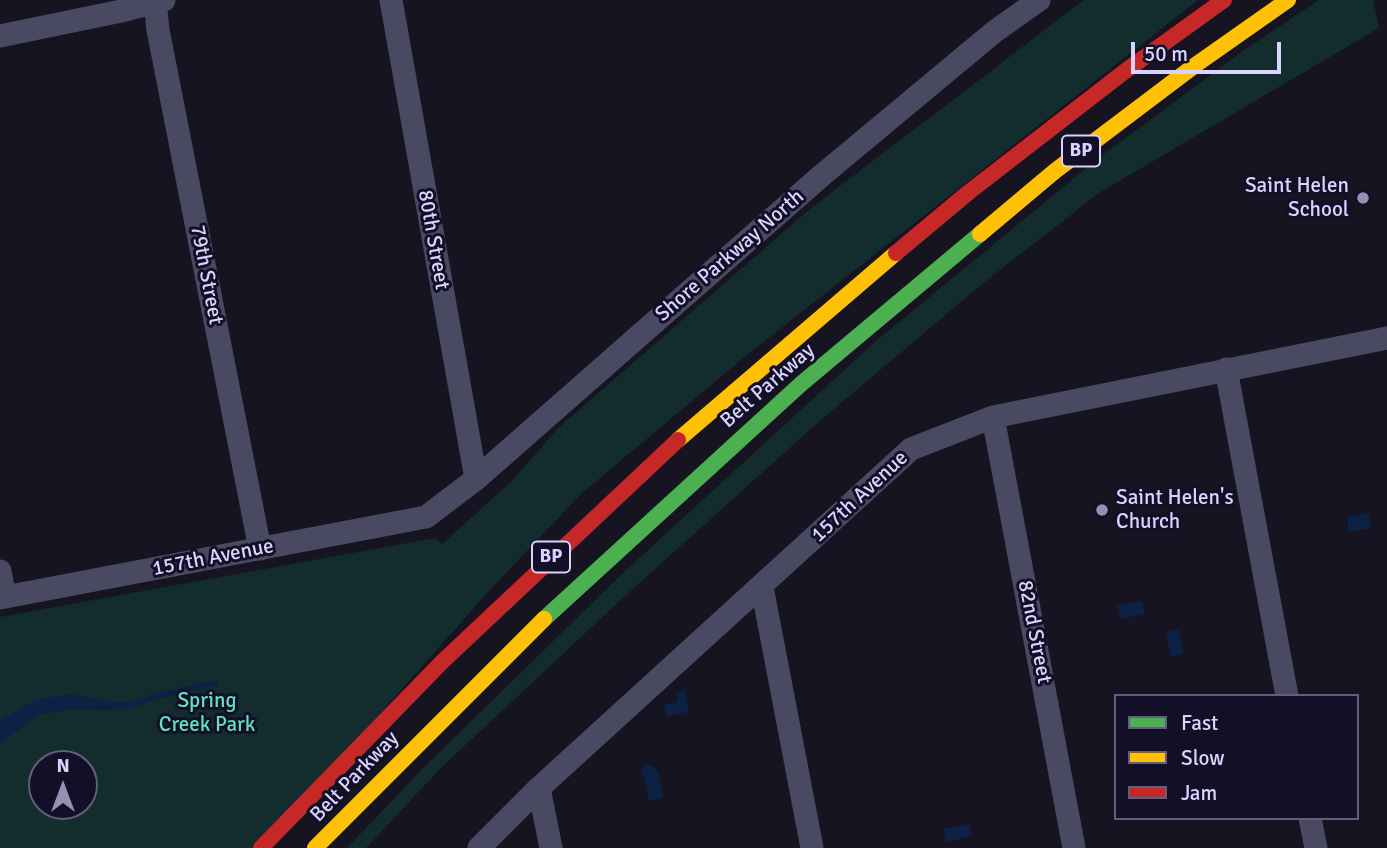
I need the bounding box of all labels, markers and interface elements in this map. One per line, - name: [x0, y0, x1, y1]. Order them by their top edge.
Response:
- scale bar: [1135, 28, 1286, 72]
- text: 50 m: [1144, 41, 1188, 67]
- road number: BP: [1062, 136, 1100, 167]
- place label: Saint Helen School: [1245, 173, 1349, 223]
- street label: Shore Parkway North: [651, 185, 809, 327]
- street label: 80th Street: [412, 188, 454, 292]
- marker: Saint Helen School: [1355, 190, 1371, 206]
- street label: 79th Street: [184, 223, 228, 327]
- street label: Belt Parkway: [716, 338, 820, 434]
- street label: 157th Avenue: [806, 446, 914, 548]
- place label: Saint Helen's Church: [1116, 485, 1234, 535]
- marker: Saint Helen's Church: [1094, 502, 1110, 518]
- street label: 157th Avenue: [150, 534, 276, 582]
- road number: BP: [532, 542, 570, 572]
- street label: 82nd Street: [1012, 578, 1056, 686]
- park label: Spring Creek Park: [159, 688, 255, 738]
- legend: [1114, 694, 1359, 820]
- text: Fast: [1181, 710, 1218, 736]
- street label: Belt Parkway: [305, 726, 405, 828]
- text: Slow: [1181, 745, 1225, 771]
- north arrow: [28, 750, 98, 820]
- text: N: [56, 754, 70, 778]
- text: Jam: [1181, 780, 1217, 806]

